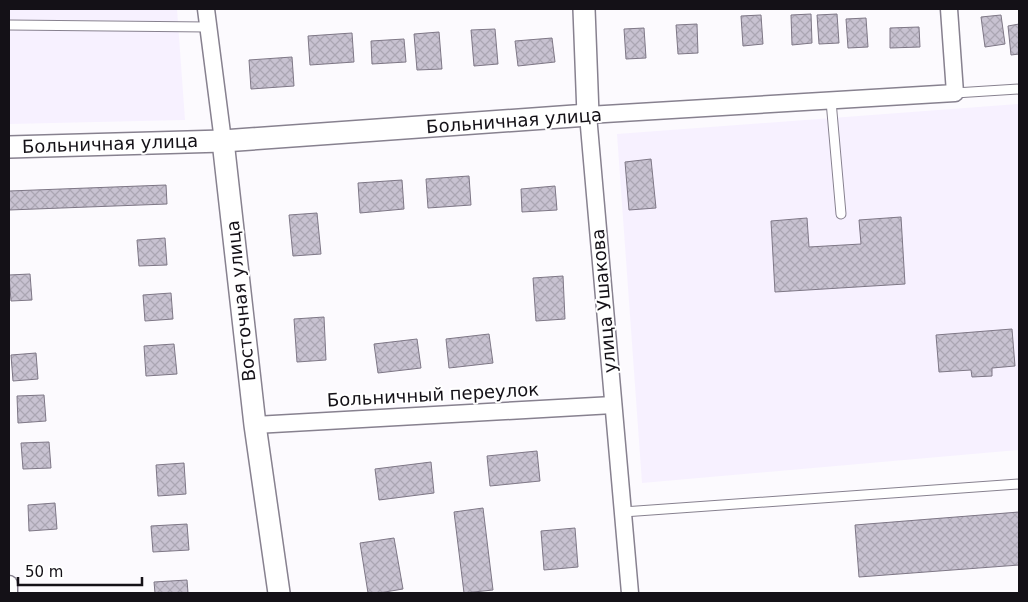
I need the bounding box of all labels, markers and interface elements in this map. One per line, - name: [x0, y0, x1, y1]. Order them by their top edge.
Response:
- street label: Больничная улица: [425, 104, 603, 137]
- street label: Больничная улица: [22, 130, 198, 157]
- street label: Восточная улица: [222, 219, 259, 383]
- street label: улица Ушакова: [587, 228, 620, 374]
- street label: Больничный переулок: [326, 378, 540, 411]
- scale bar: [18, 554, 141, 586]
- text: 50 m: [25, 563, 63, 581]

